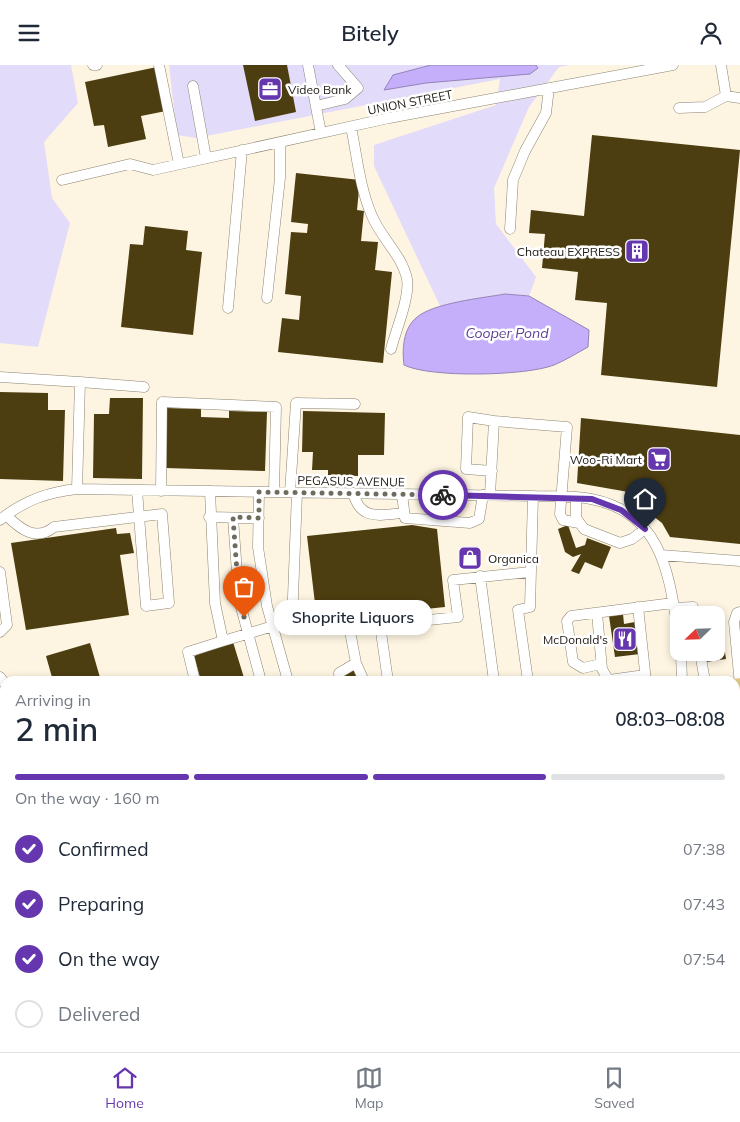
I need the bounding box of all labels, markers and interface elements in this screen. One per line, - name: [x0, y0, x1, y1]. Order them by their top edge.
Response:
- icon: menu: [15, 19, 43, 47]
- text: Bitely: [341, 19, 399, 47]
- icon: person: [697, 19, 725, 47]
- office icon: Video Bank: [257, 76, 283, 102]
- place label: Video Bank: [288, 82, 352, 97]
- street label: UNION STREET: [366, 86, 454, 118]
- building icon: Chateau EXPRESS: [624, 238, 650, 264]
- place label: Chateau EXPRESS: [517, 244, 620, 259]
- water label: Cooper Pond: [465, 324, 549, 342]
- supermarket icon: Woo-Ri Mart: [646, 446, 672, 472]
- place label: Woo-Ri Mart: [570, 452, 642, 467]
- courier: [418, 470, 468, 520]
- street label: PEGASUS AVENUE: [297, 473, 405, 489]
- pin: [624, 478, 666, 529]
- icon: bike: [429, 481, 457, 509]
- icon: home: [631, 485, 659, 513]
- shop icon: Organica: [457, 545, 483, 571]
- place label: Organica: [488, 551, 539, 566]
- pin: [223, 566, 265, 617]
- icon: bag: [230, 573, 258, 601]
- callout: Shoprite Liquors: [274, 599, 432, 635]
- north arrow: [670, 606, 725, 661]
- map controls: [670, 606, 725, 661]
- text: Shoprite Liquors: [292, 607, 414, 627]
- restaurant icon: McDonald's: [612, 626, 638, 652]
- place label: McDonald's: [543, 632, 608, 647]
- text: Arriving in: [15, 690, 91, 710]
- text: 08:03–08:08: [615, 707, 725, 731]
- text: 2 min: [15, 709, 98, 749]
- text: On the way · 160 m: [15, 788, 160, 808]
- icon: check: [15, 835, 43, 863]
- text: Confirmed: [58, 837, 149, 861]
- text: 07:38: [683, 839, 725, 859]
- icon: check: [15, 890, 43, 918]
- text: Preparing: [58, 892, 144, 916]
- text: 07:43: [683, 894, 725, 914]
- icon: check: [15, 945, 43, 973]
- text: On the way: [58, 947, 160, 971]
- text: 07:54: [683, 949, 725, 969]
- text: Delivered: [58, 1002, 140, 1026]
- tab: Home: [105, 1064, 144, 1112]
- tab: Map: [355, 1064, 384, 1112]
- tab: Saved: [594, 1064, 635, 1112]

